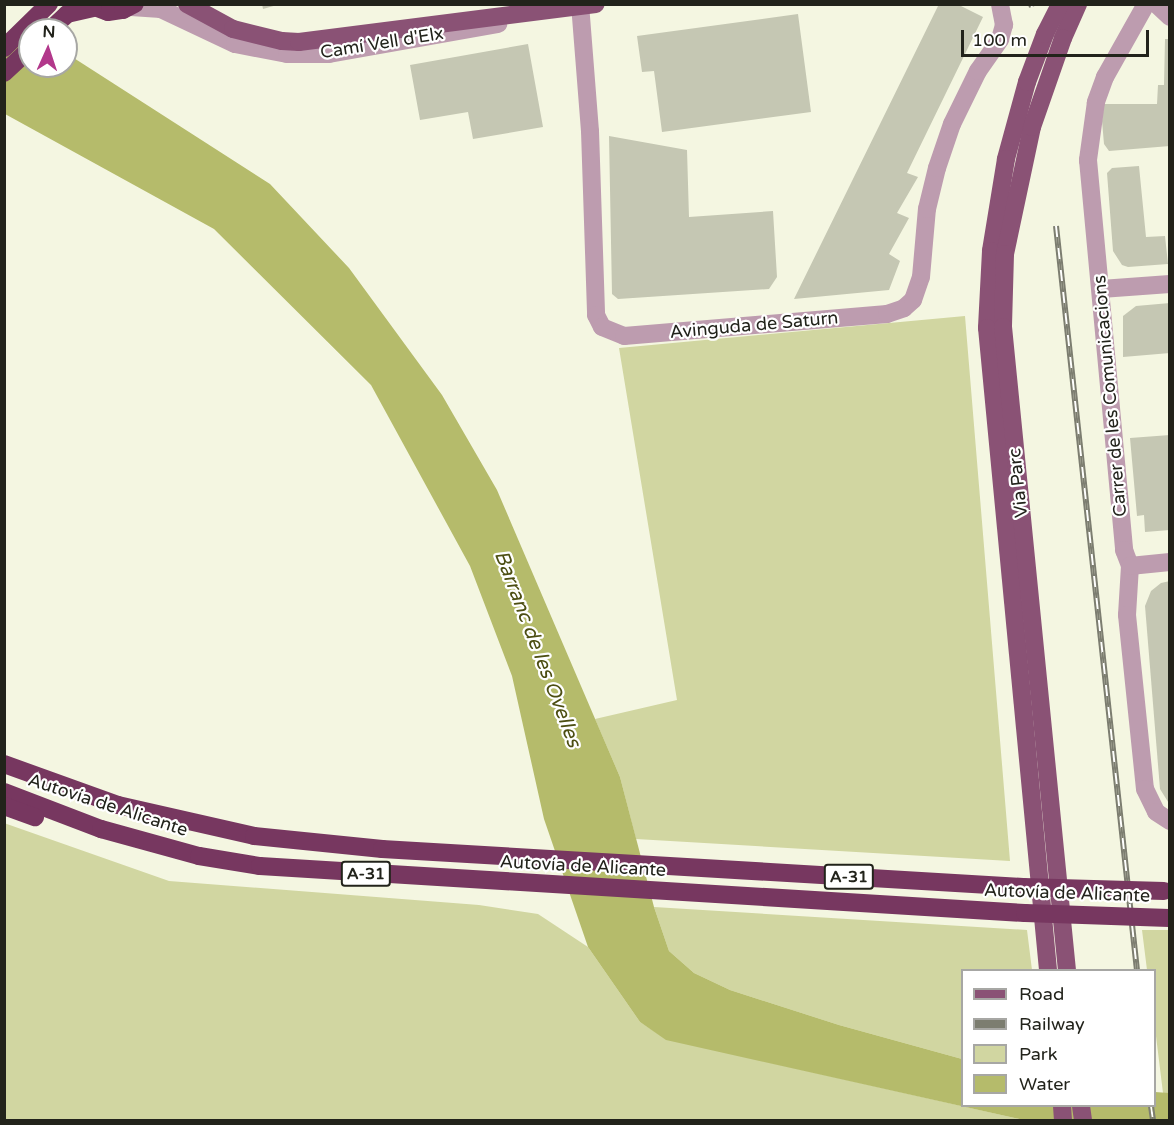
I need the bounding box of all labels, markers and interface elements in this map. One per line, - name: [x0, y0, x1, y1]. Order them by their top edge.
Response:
- north arrow: [18, 18, 78, 78]
- scale bar: [964, 18, 1152, 56]
- text: N: [42, 22, 56, 42]
- street label: Camí Vell d'Elx: [319, 23, 445, 63]
- text: 100 m: [972, 29, 1027, 51]
- street label: Carrer de les Comunicacions: [1089, 274, 1131, 518]
- street label: Avinguda de Saturn: [669, 307, 839, 343]
- street label: Via Parc: [1004, 447, 1032, 519]
- water label: Barranc de les Ovelles: [488, 547, 586, 751]
- street label: Autovía de Alicante: [26, 769, 190, 841]
- street label: Autovía de Alicante: [499, 851, 667, 881]
- road number: A-31: [340, 861, 392, 887]
- road number: A-31: [824, 864, 874, 890]
- street label: Autovía de Alicante: [983, 879, 1151, 907]
- legend: [961, 969, 1156, 1107]
- text: Road: [1019, 983, 1064, 1005]
- text: Railway: [1019, 1013, 1085, 1035]
- text: Park: [1019, 1043, 1057, 1065]
- text: Water: [1019, 1073, 1070, 1095]

